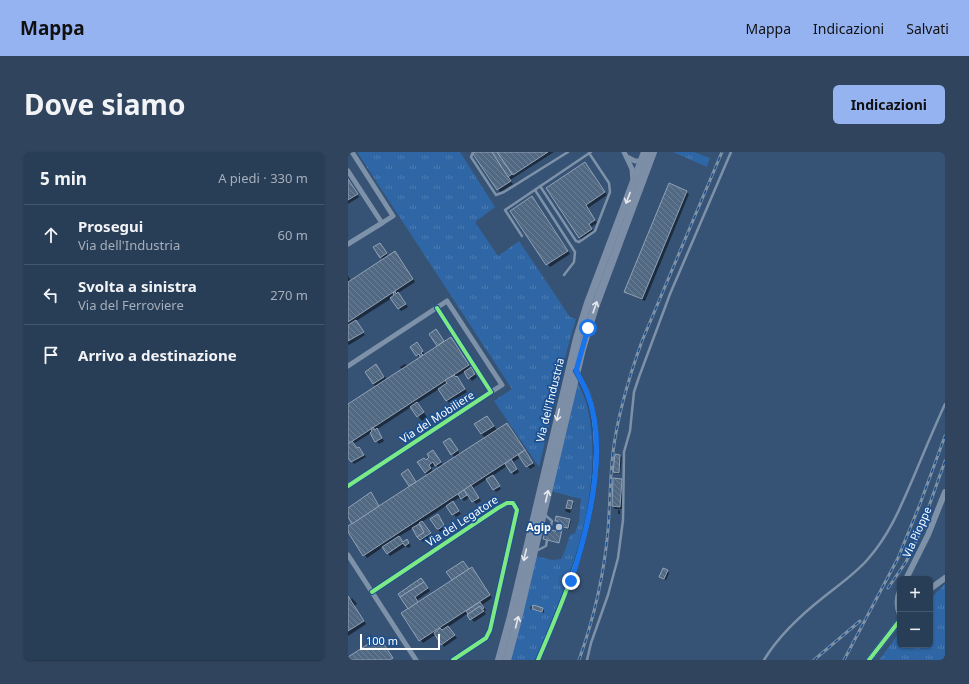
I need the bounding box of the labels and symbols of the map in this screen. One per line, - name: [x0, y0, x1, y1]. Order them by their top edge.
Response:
- one-way arrow: [623, 192, 631, 204]
- one-way arrow: [592, 300, 599, 313]
- route start: [579, 319, 597, 337]
- street label: Via dell'Industria: [532, 356, 567, 444]
- street label: Via del Mobiliere: [397, 387, 477, 446]
- one-way arrow: [554, 408, 562, 421]
- one-way arrow: [543, 490, 551, 503]
- street label: Via del Legatore: [423, 492, 501, 550]
- street label: Via Pioppe: [899, 504, 934, 560]
- place label: Agip: [526, 519, 551, 534]
- marker: Agip: [554, 522, 564, 532]
- one-way arrow: [521, 548, 528, 561]
- route end: [562, 572, 580, 590]
- one-way arrow: [514, 616, 521, 629]
- scale bar: [360, 632, 440, 651]

